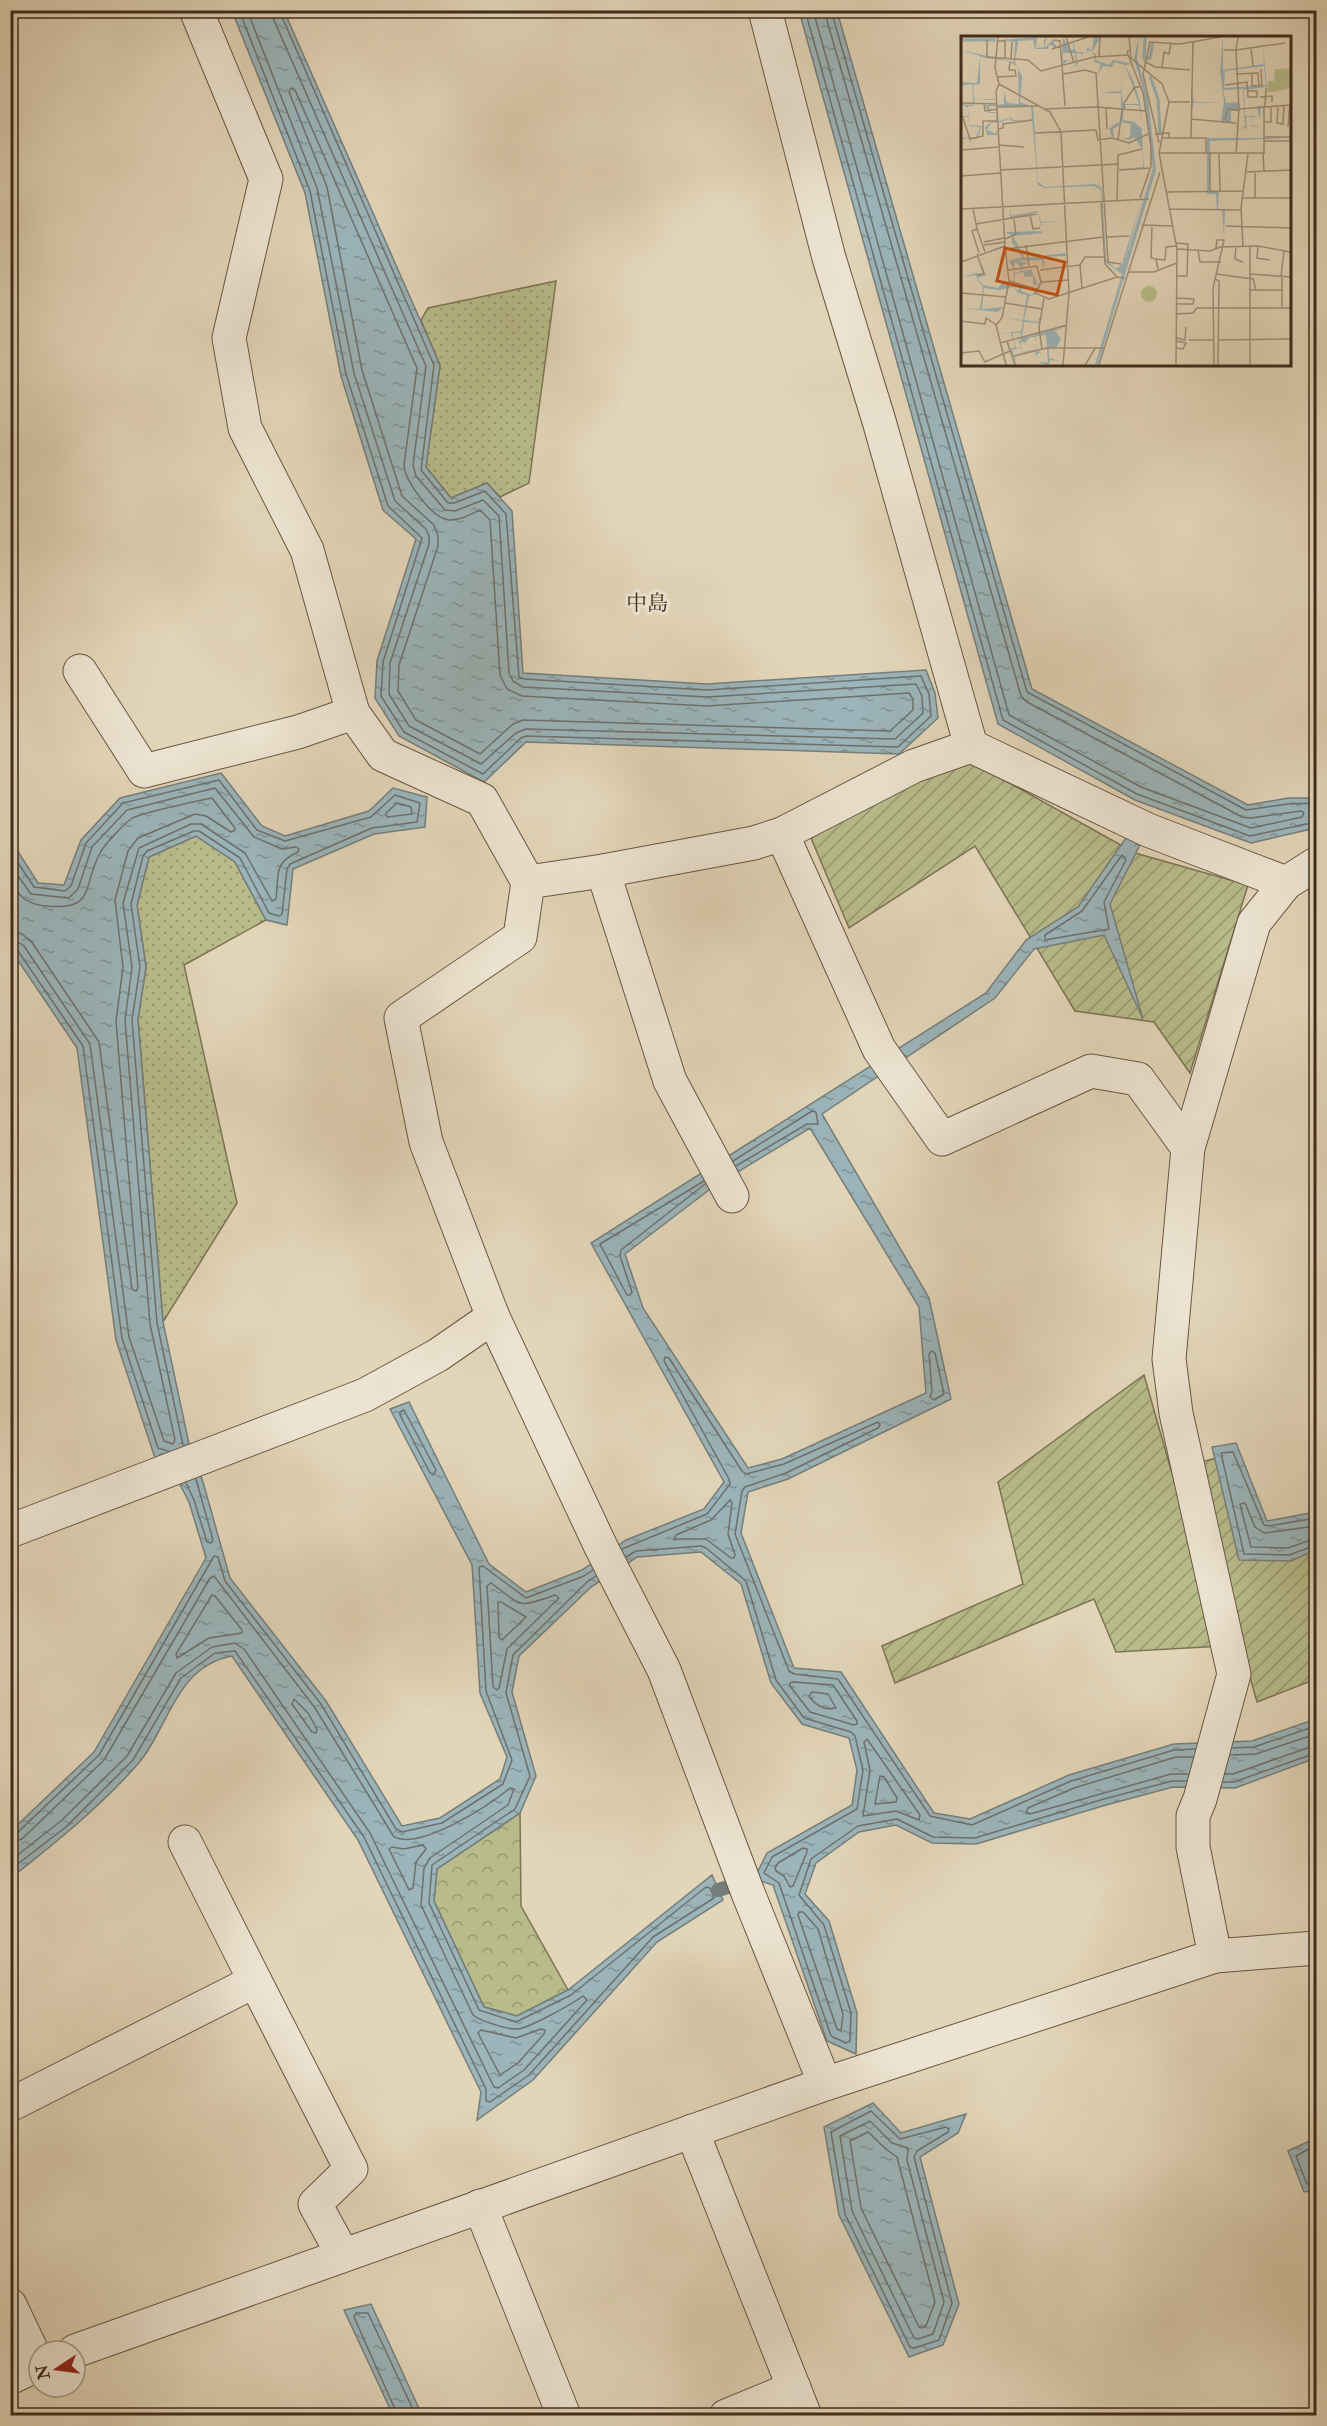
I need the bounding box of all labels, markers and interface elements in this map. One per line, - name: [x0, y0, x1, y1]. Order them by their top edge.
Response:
- inset map: [961, 36, 1291, 366]
- district label: 中島: [626, 590, 668, 617]
- north arrow: [27, 2339, 87, 2399]
- text: N: [32, 2362, 55, 2382]

